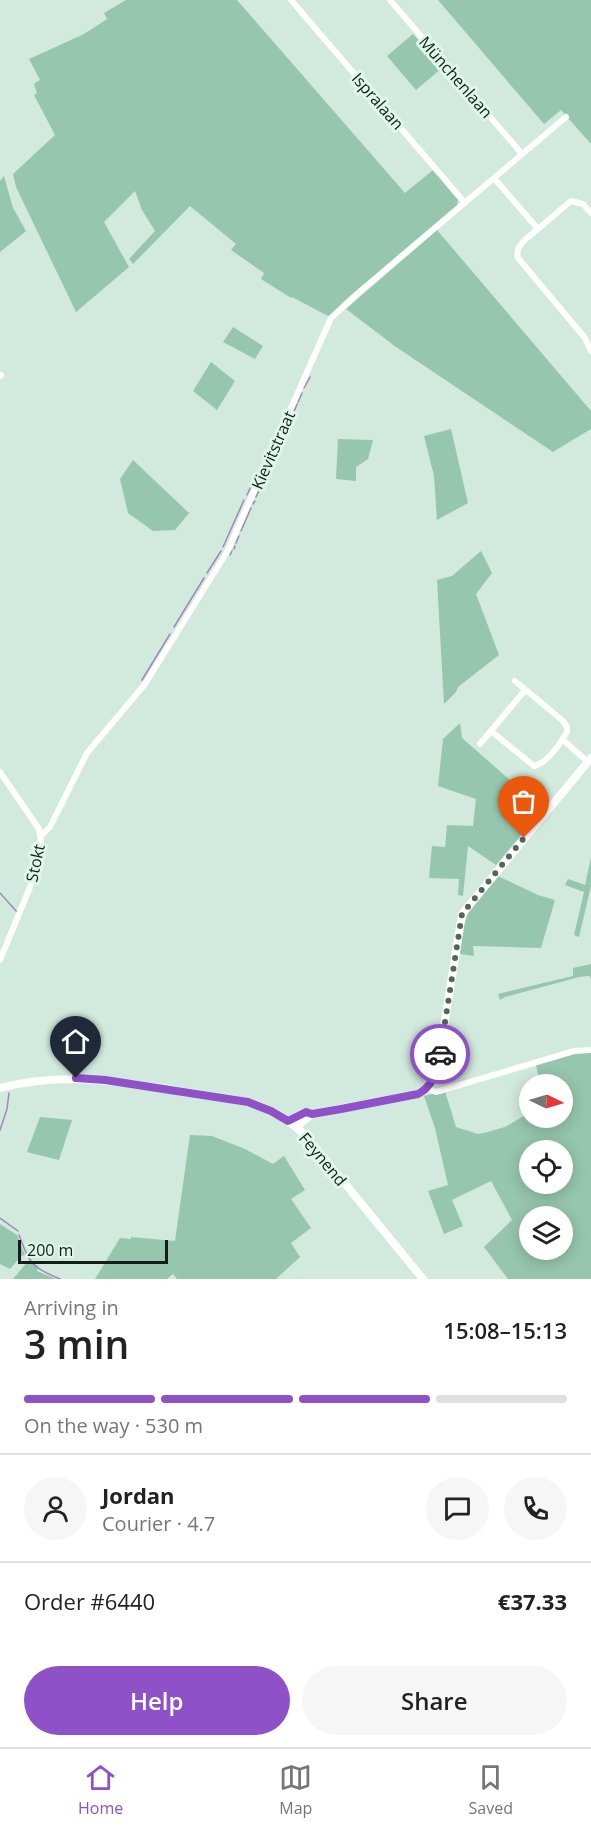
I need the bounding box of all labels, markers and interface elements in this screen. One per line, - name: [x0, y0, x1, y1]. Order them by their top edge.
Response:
- street label: Münchenlaan: [414, 31, 498, 123]
- street label: Ispralaan: [347, 68, 409, 134]
- street label: Kievitstraat: [246, 407, 300, 493]
- pin: [498, 776, 549, 838]
- icon: bag: [507, 785, 540, 818]
- street label: Stokt: [20, 842, 50, 884]
- pin: [50, 1016, 101, 1078]
- courier: [410, 1024, 470, 1084]
- icon: home: [59, 1025, 92, 1058]
- icon: car: [424, 1038, 457, 1071]
- north arrow: [519, 1074, 573, 1128]
- map controls: [519, 1074, 573, 1260]
- street label: Feynend: [294, 1128, 352, 1190]
- button: locate: [519, 1140, 573, 1194]
- button: layers: [519, 1206, 573, 1260]
- scale bar: [18, 1237, 168, 1264]
- text: 200 m: [27, 1239, 73, 1261]
- text: Arriving in: [24, 1294, 119, 1321]
- text: 15:08–15:13: [443, 1315, 567, 1345]
- text: 3 min: [24, 1317, 129, 1370]
- text: On the way · 530 m: [24, 1412, 203, 1439]
- button: person: [24, 1477, 87, 1540]
- button: chat: [426, 1477, 489, 1540]
- button: phone: [504, 1477, 567, 1540]
- text: Jordan: [102, 1480, 175, 1510]
- text: Courier · 4.7: [102, 1510, 215, 1537]
- text: Order #6440: [24, 1586, 155, 1616]
- text: €37.33: [498, 1586, 567, 1616]
- button: Help: [24, 1666, 290, 1735]
- button: Share: [302, 1666, 567, 1735]
- tab: Home: [78, 1761, 123, 1819]
- tab: Map: [279, 1761, 312, 1819]
- tab: Saved: [468, 1761, 513, 1819]

